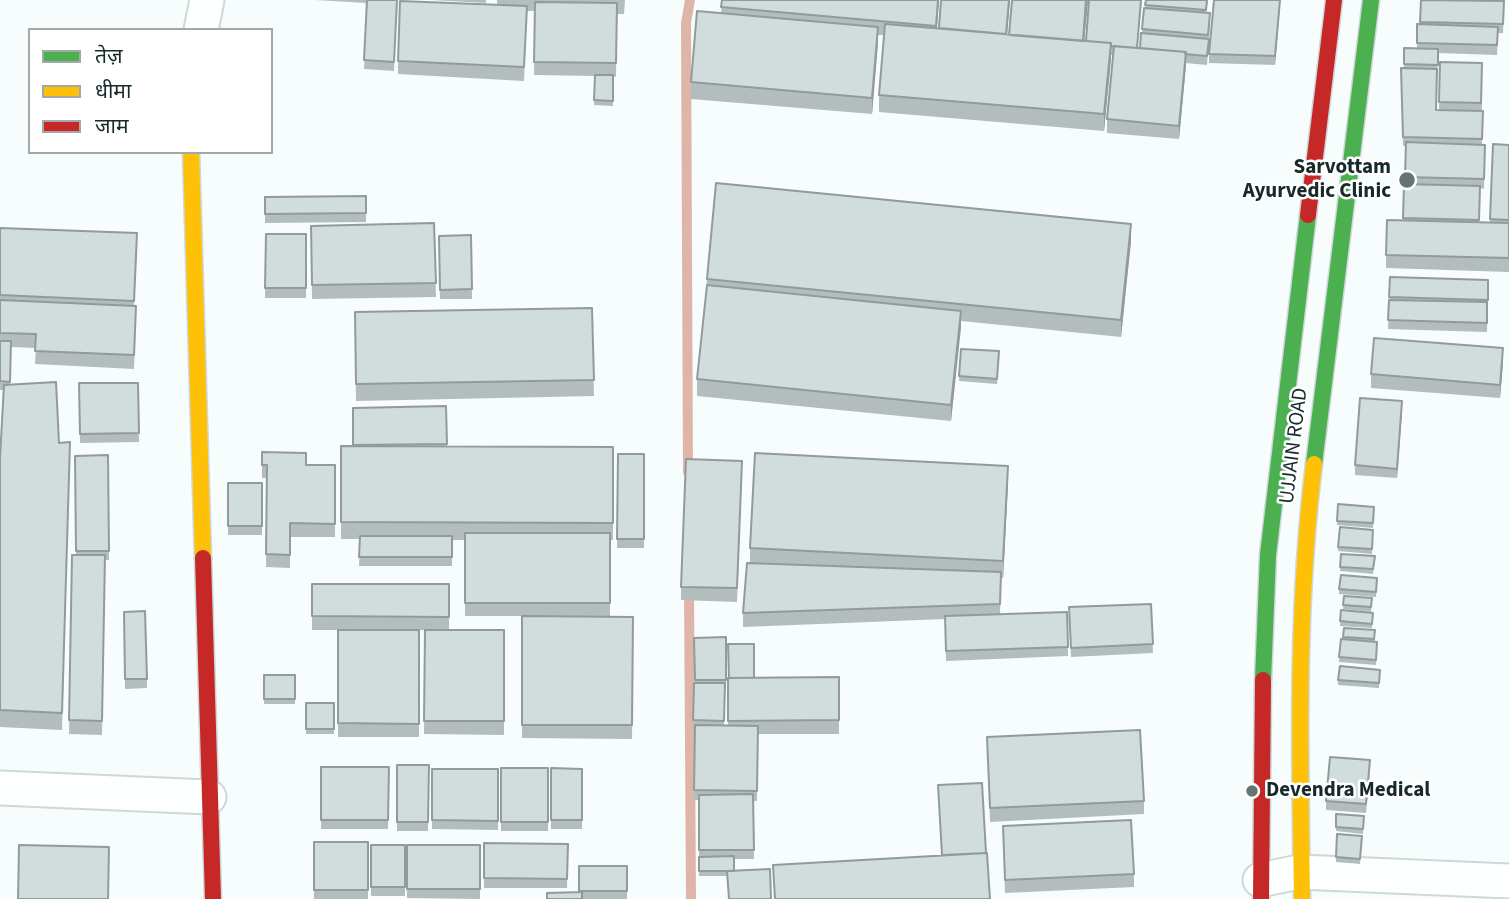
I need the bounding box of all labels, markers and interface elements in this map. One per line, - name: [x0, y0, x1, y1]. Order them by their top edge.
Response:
- legend: [28, 28, 273, 154]
- text: तेज़: [95, 41, 123, 71]
- text: धीमा: [95, 76, 131, 106]
- text: जाम: [95, 111, 129, 141]
- place label: Sarvottam Ayurvedic Clinic: [1243, 155, 1391, 205]
- marker: Sarvottam Ayurvedic Clinic: [1397, 170, 1417, 190]
- street label: UJJAIN ROAD: [1275, 387, 1315, 505]
- place label: Devendra Medical: [1266, 778, 1430, 804]
- marker: Devendra Medical: [1244, 783, 1260, 799]

